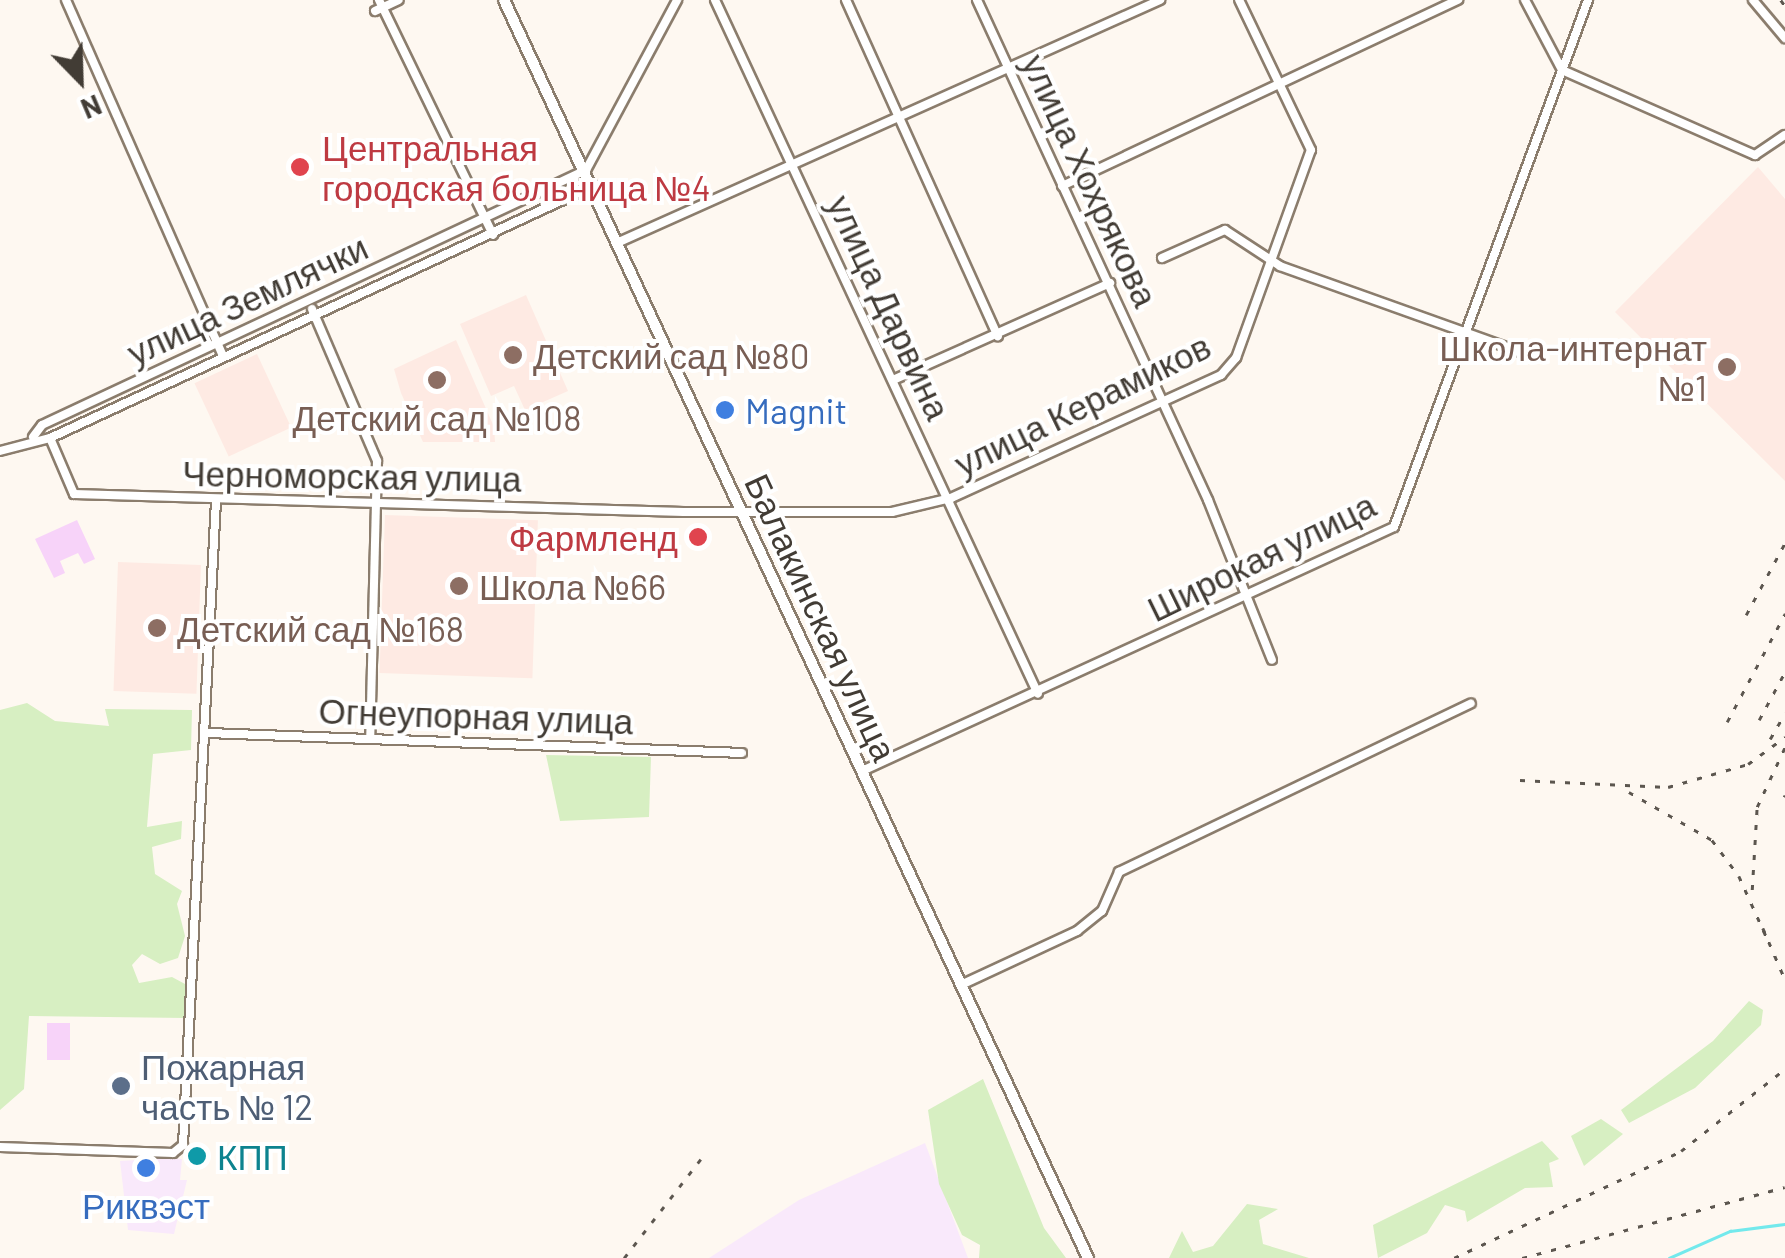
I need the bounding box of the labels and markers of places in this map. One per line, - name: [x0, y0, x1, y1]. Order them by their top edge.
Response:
- place label: Центральная городская больница №4: [322, 126, 711, 208]
- marker: Центральная городская больница №4: [287, 154, 313, 180]
- place label: Школа-интернат №1: [1439, 326, 1707, 408]
- place label: Детский сад №80: [533, 334, 810, 376]
- marker: Детский сад №80: [502, 344, 524, 366]
- marker: Школа-интернат №1: [1716, 356, 1738, 378]
- marker: Детский сад №108: [426, 369, 448, 391]
- place label: Magnit: [745, 389, 847, 431]
- place label: Детский сад №108: [293, 396, 581, 438]
- marker: Magnit: [714, 399, 736, 421]
- place label: Фармленд: [509, 516, 678, 558]
- marker: Фармленд: [687, 526, 709, 548]
- place label: Школа №66: [479, 565, 666, 607]
- marker: Школа №66: [448, 575, 470, 597]
- place label: Детский сад №168: [177, 607, 464, 649]
- marker: Детский сад №168: [146, 617, 168, 639]
- place label: Пожарная часть № 12: [141, 1045, 313, 1127]
- marker: Пожарная часть № 12: [110, 1075, 132, 1097]
- place label: КПП: [217, 1135, 288, 1177]
- marker: КПП: [186, 1145, 208, 1167]
- marker: Риквэст: [135, 1157, 157, 1179]
- place label: Риквэст: [82, 1184, 210, 1226]

